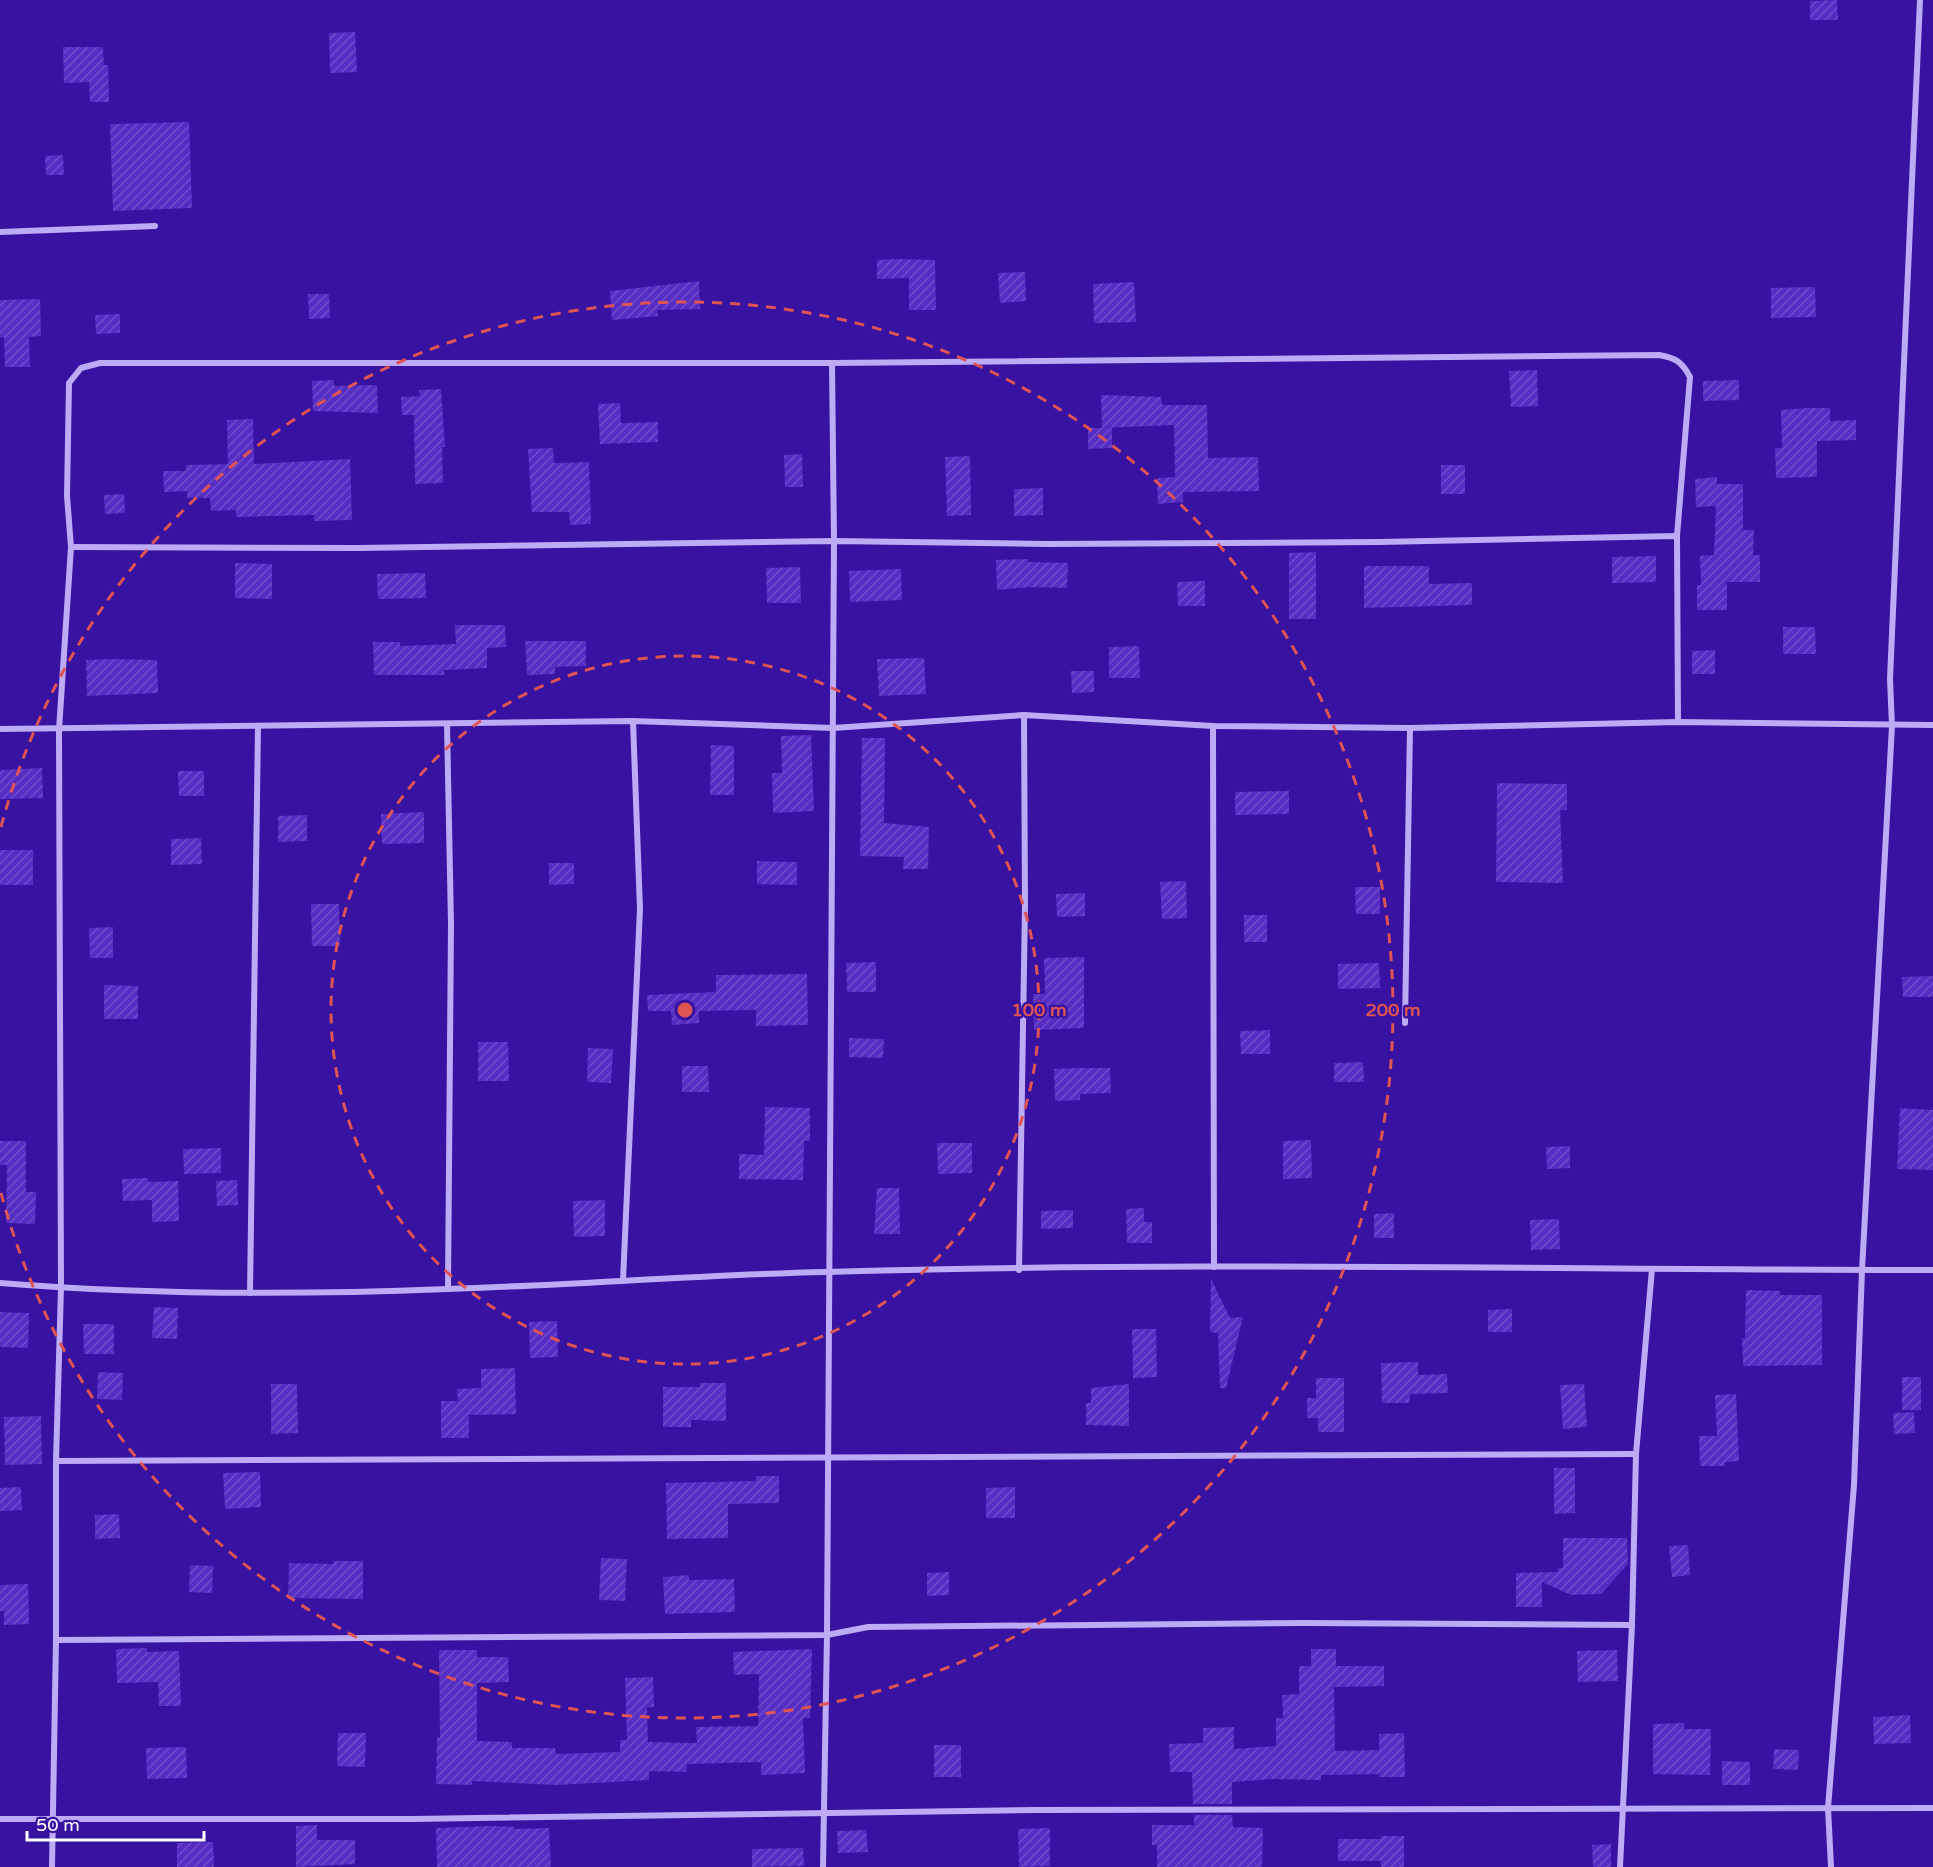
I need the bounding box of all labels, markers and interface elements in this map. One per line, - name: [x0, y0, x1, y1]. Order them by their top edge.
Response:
- text: 100 m: [1011, 999, 1067, 1021]
- text: 200 m: [1365, 999, 1421, 1021]
- centre of rings: [675, 1000, 695, 1020]
- scale bar: [27, 1804, 204, 1842]
- text: 50 m: [36, 1814, 80, 1836]

